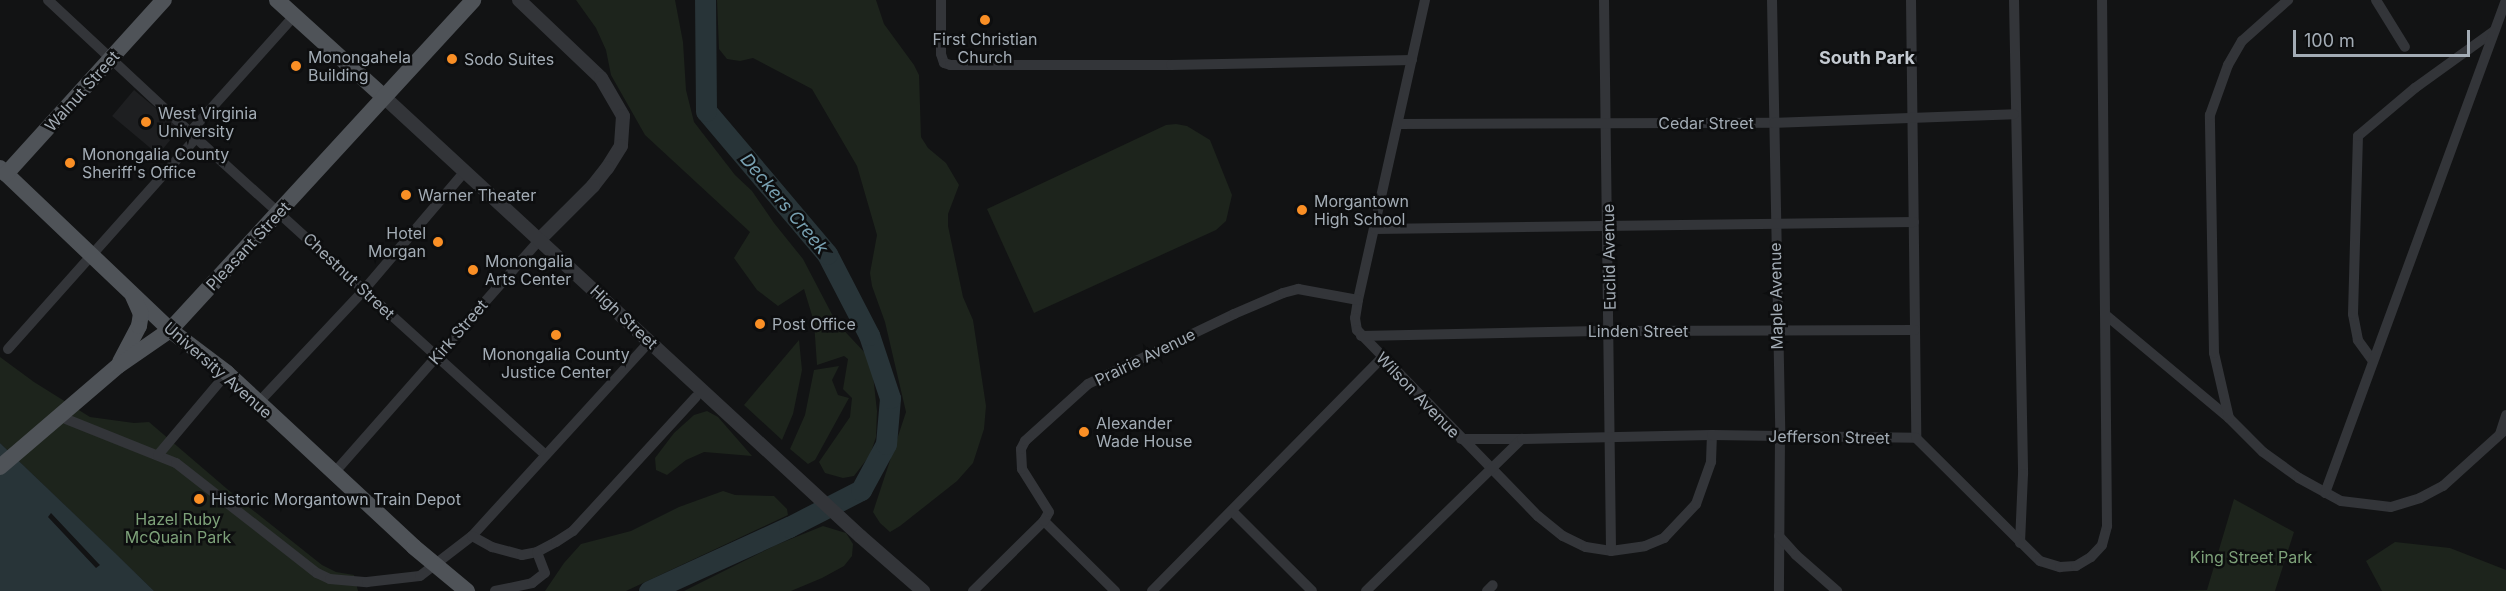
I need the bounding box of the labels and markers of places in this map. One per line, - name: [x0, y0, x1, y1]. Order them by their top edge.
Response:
- marker: First Christian Church: [978, 13, 992, 27]
- place label: First Christian Church: [933, 29, 1037, 67]
- place label: Monongahela Building: [308, 47, 411, 85]
- place label: Sodo Suites: [464, 49, 554, 69]
- marker: Sodo Suites: [445, 52, 459, 66]
- marker: Monongahela Building: [289, 59, 303, 73]
- place label: West Virginia University: [158, 103, 257, 141]
- marker: West Virginia University: [139, 115, 153, 129]
- place label: Monongalia County Sheriff's Office: [82, 144, 229, 182]
- marker: Monongalia County Sheriff's Office: [63, 156, 77, 170]
- place label: Warner Theater: [418, 185, 536, 205]
- marker: Warner Theater: [399, 188, 413, 202]
- place label: Morgantown High School: [1314, 191, 1409, 229]
- marker: Morgantown High School: [1295, 203, 1309, 217]
- place label: Hotel Morgan: [368, 223, 426, 261]
- marker: Hotel Morgan: [431, 235, 445, 249]
- place label: Monongalia Arts Center: [485, 251, 573, 289]
- marker: Monongalia Arts Center: [466, 263, 480, 277]
- place label: Post Office: [772, 314, 856, 334]
- marker: Post Office: [753, 317, 767, 331]
- marker: Monongalia County Justice Center: [549, 328, 563, 342]
- place label: Monongalia County Justice Center: [482, 344, 630, 382]
- place label: Alexander Wade House: [1096, 413, 1192, 451]
- marker: Alexander Wade House: [1077, 425, 1091, 439]
- place label: Historic Morgantown Train Depot: [211, 489, 461, 509]
- marker: Historic Morgantown Train Depot: [192, 492, 206, 506]

